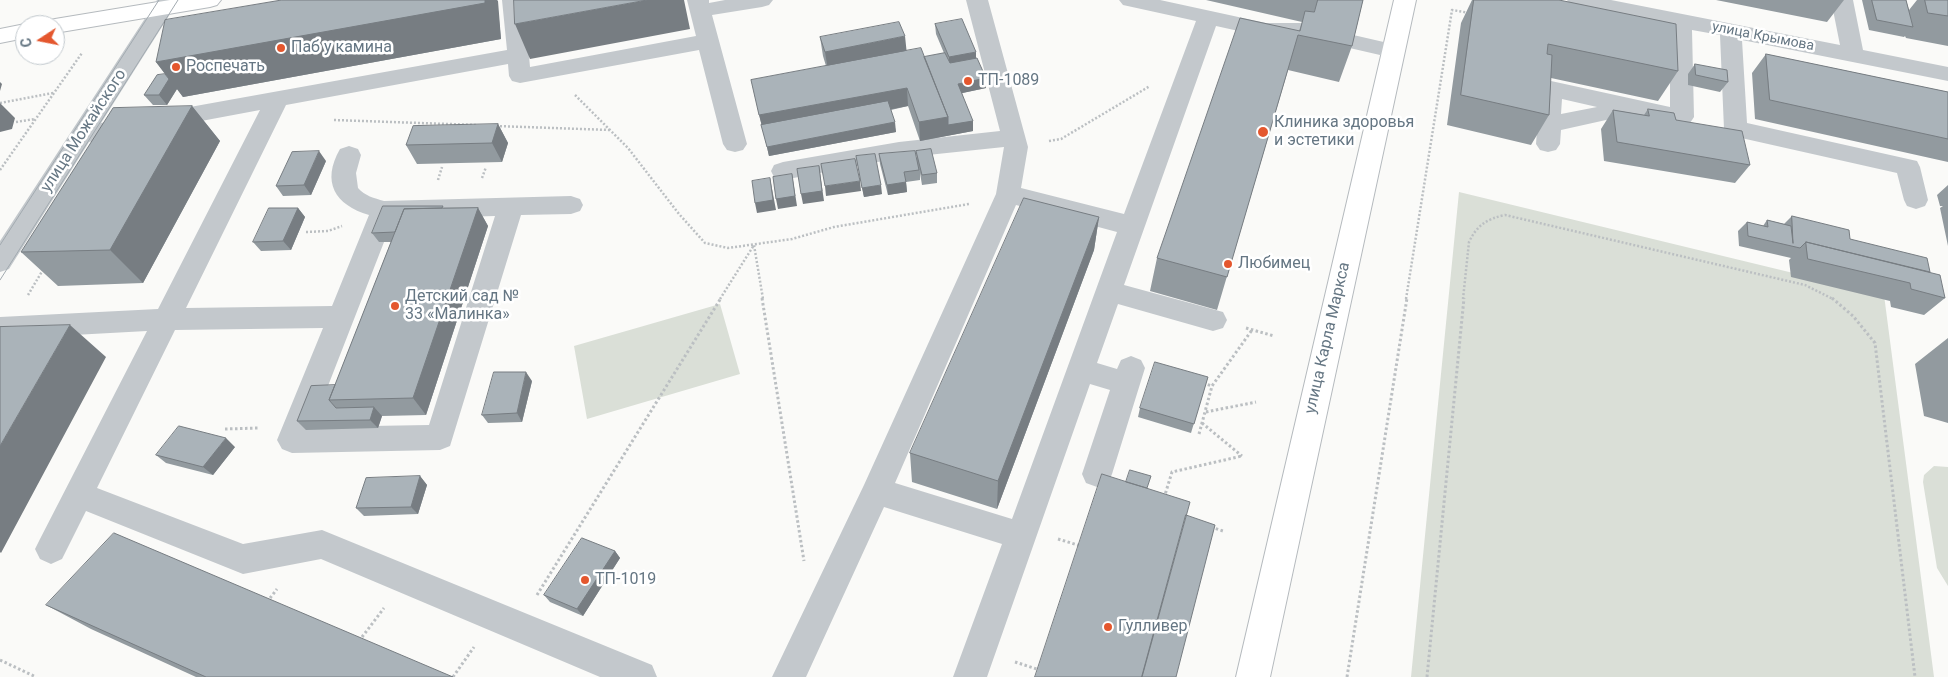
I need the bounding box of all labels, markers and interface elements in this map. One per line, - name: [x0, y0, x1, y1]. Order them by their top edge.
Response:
- north arrow: [15, 15, 65, 65]
- street label: улица Крымова: [1711, 19, 1815, 55]
- text: С: [18, 37, 35, 49]
- place label: Паб у камина: [291, 38, 392, 58]
- marker: Паб у камина: [275, 42, 287, 54]
- place label: Роспечать: [186, 57, 265, 77]
- marker: Роспечать: [170, 61, 182, 73]
- street label: улица Можайского: [37, 66, 131, 196]
- place label: ТП-1089: [978, 71, 1039, 91]
- marker: ТП-1089: [962, 75, 974, 87]
- place label: Клиника здоровья и эстетики: [1274, 113, 1414, 151]
- marker: Клиника здоровья и эстетики: [1256, 125, 1270, 139]
- place label: Любимец: [1238, 254, 1310, 274]
- marker: Любимец: [1222, 258, 1234, 270]
- street label: улица Карла Маркса: [1301, 260, 1355, 416]
- place label: Детский сад № 33 «Малинка»: [405, 287, 519, 325]
- marker: Детский сад № 33 «Малинка»: [389, 300, 401, 312]
- place label: ТП-1019: [595, 570, 656, 590]
- marker: ТП-1019: [579, 574, 591, 586]
- place label: Гулливер: [1118, 617, 1187, 637]
- marker: Гулливер: [1102, 621, 1114, 633]

